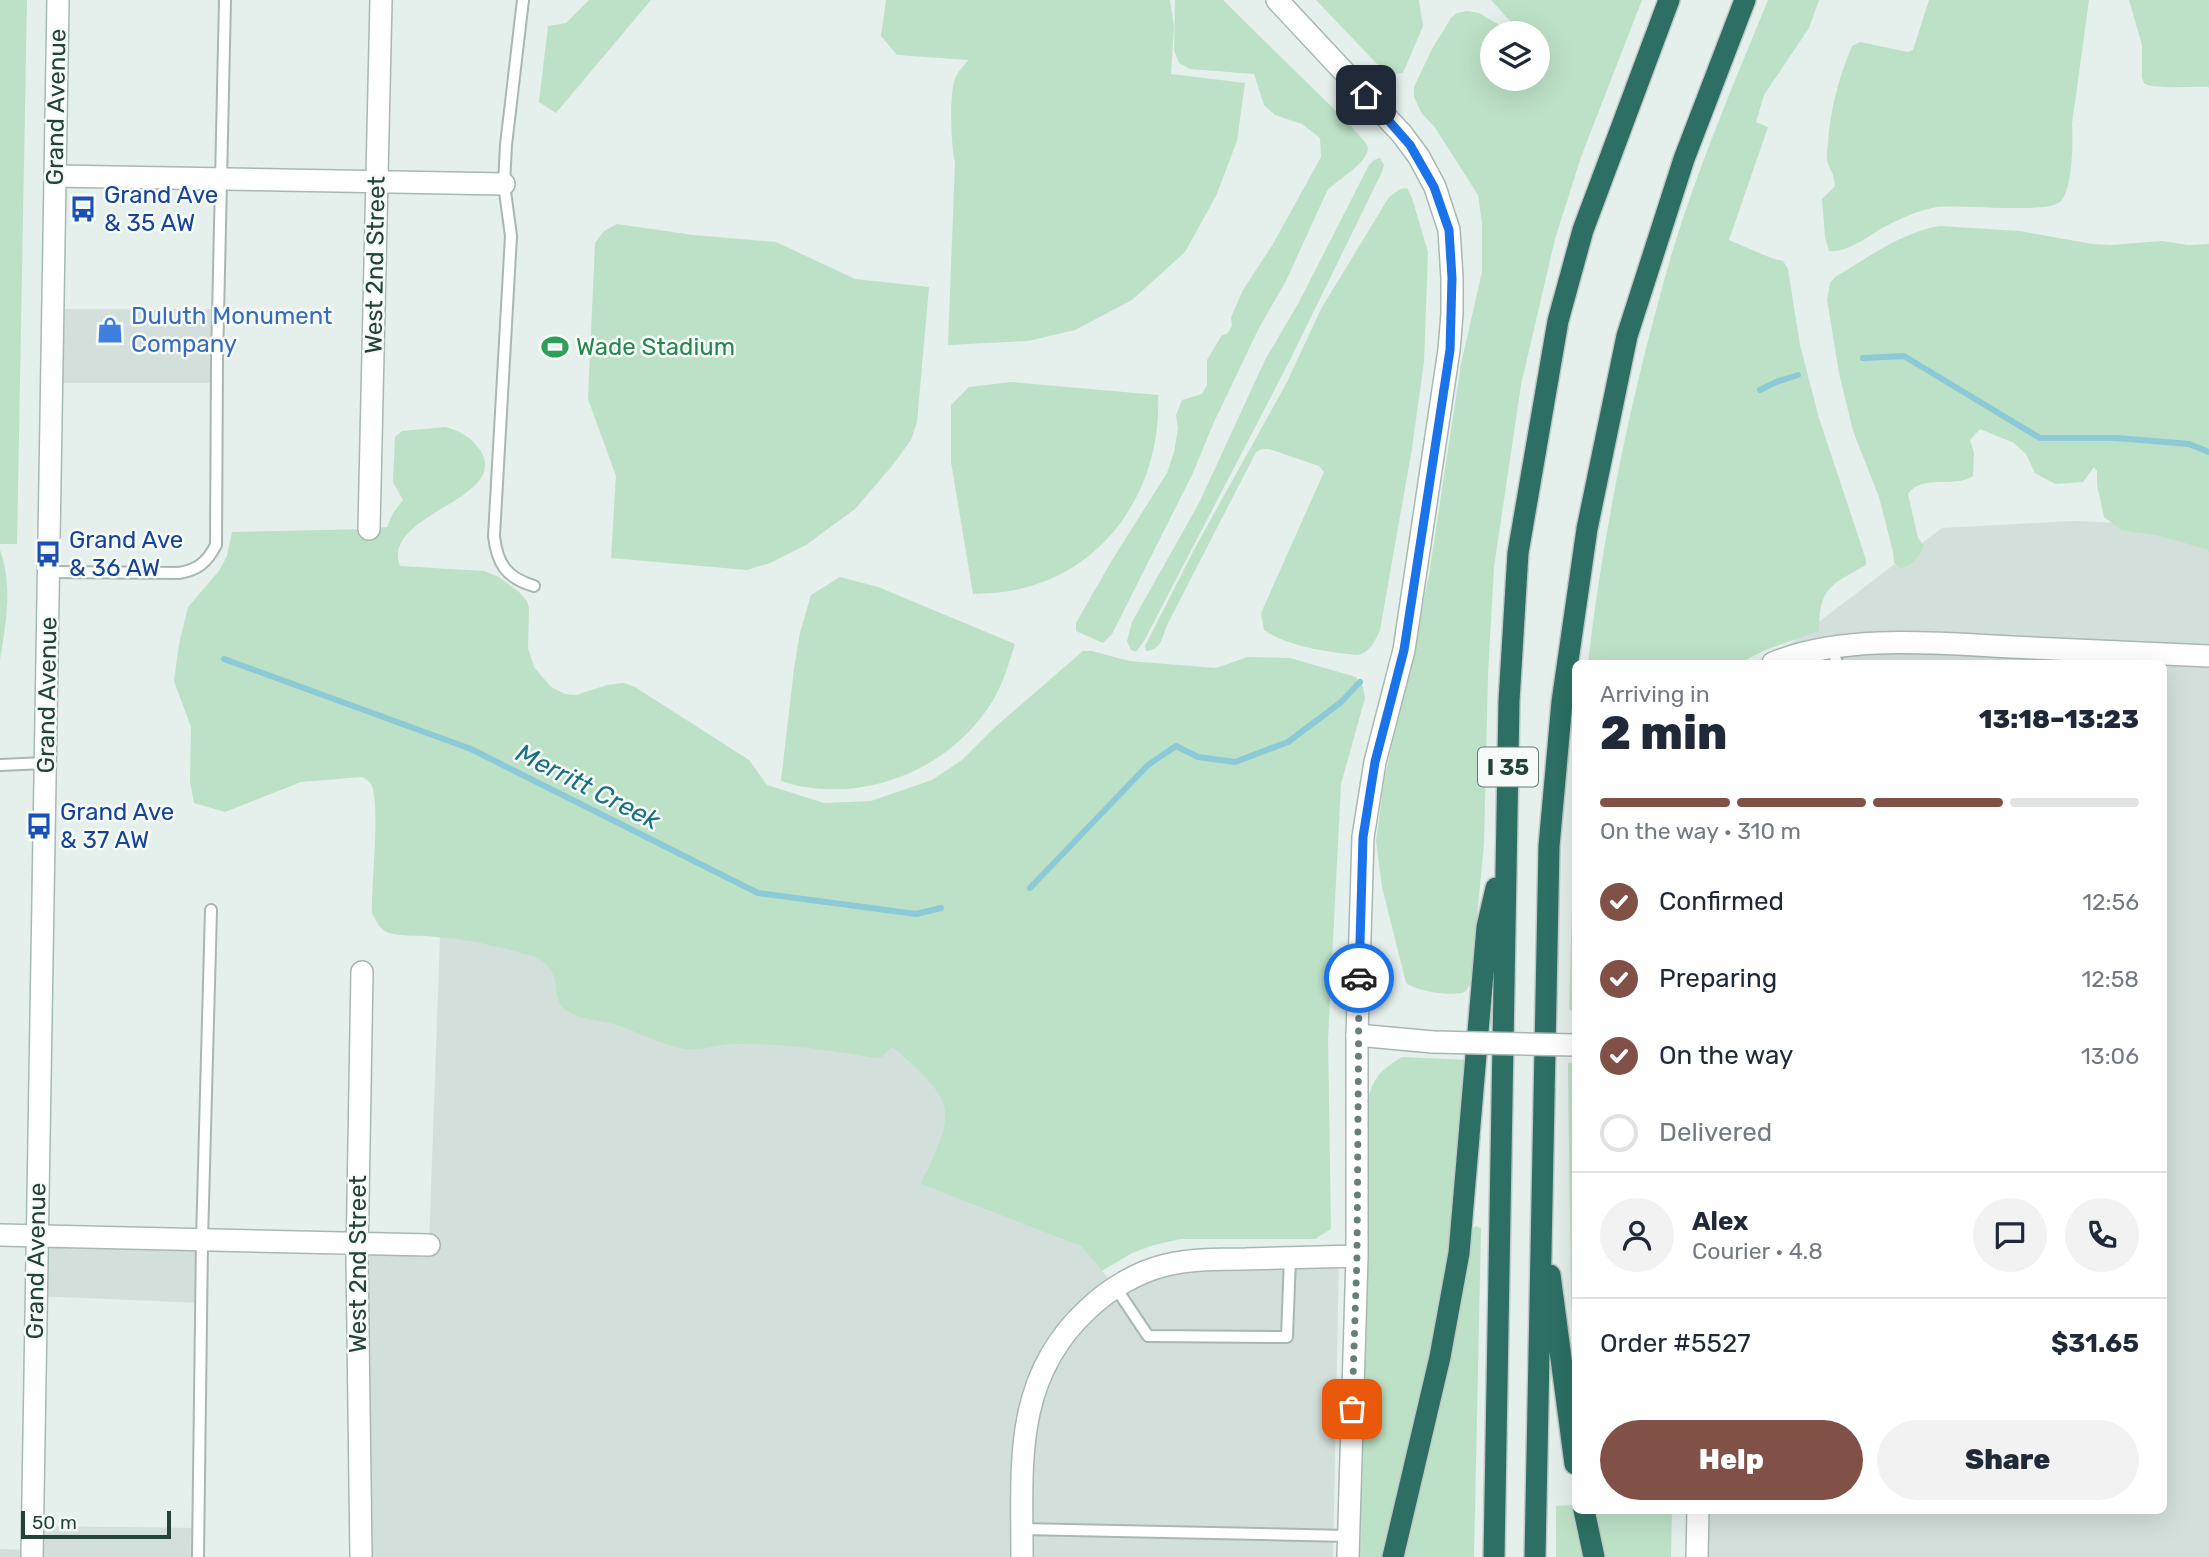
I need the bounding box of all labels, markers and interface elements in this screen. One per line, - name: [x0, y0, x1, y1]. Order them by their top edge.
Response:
- map controls: [1480, 21, 1550, 91]
- button: layers: [1480, 21, 1550, 91]
- street label: Grand Avenue: [41, 28, 71, 186]
- pin: [1336, 65, 1396, 125]
- icon: home: [1347, 76, 1385, 114]
- street label: West 2nd Street: [359, 176, 391, 354]
- place label: Grand Ave & 35 AW: [104, 181, 218, 237]
- bus stop icon: Grand Ave & 35 AW: [68, 194, 98, 224]
- place label: Duluth Monument Company: [131, 302, 333, 358]
- shop icon: Duluth Monument Company: [95, 315, 125, 345]
- sports icon: Wade Stadium: [540, 332, 570, 362]
- place label: Wade Stadium: [576, 333, 735, 361]
- place label: Grand Ave & 36 AW: [69, 526, 183, 582]
- bus stop icon: Grand Ave & 36 AW: [33, 539, 63, 569]
- street label: Grand Avenue: [32, 616, 62, 774]
- text: Arriving in: [1600, 680, 1710, 708]
- text: 13:18–13:23: [1979, 704, 2139, 735]
- text: 2 min: [1600, 706, 1727, 761]
- water label: Merritt Creek: [511, 737, 666, 837]
- road number: I 35: [1478, 748, 1538, 786]
- place label: Grand Ave & 37 AW: [60, 798, 174, 854]
- bus stop icon: Grand Ave & 37 AW: [24, 811, 54, 841]
- text: On the way · 310 m: [1600, 817, 1801, 845]
- icon: check: [1600, 883, 1638, 921]
- text: Confirmed: [1659, 886, 1784, 917]
- text: 12:56: [2082, 888, 2139, 916]
- courier: [1324, 943, 1394, 1013]
- icon: car: [1340, 959, 1378, 997]
- icon: check: [1600, 960, 1638, 998]
- text: Preparing: [1659, 963, 1777, 994]
- text: 12:58: [2081, 965, 2139, 993]
- icon: check: [1600, 1037, 1638, 1075]
- text: On the way: [1659, 1040, 1793, 1071]
- text: 13:06: [2081, 1042, 2139, 1070]
- text: Delivered: [1659, 1117, 1772, 1148]
- street label: West 2nd Street: [344, 1175, 372, 1353]
- street label: Grand Avenue: [21, 1182, 51, 1340]
- button: person: [1600, 1198, 1674, 1272]
- button: chat: [1973, 1198, 2047, 1272]
- button: phone: [2065, 1198, 2139, 1272]
- text: Alex: [1692, 1206, 1748, 1237]
- text: Courier · 4.8: [1692, 1237, 1823, 1265]
- text: Order #5527: [1600, 1328, 1751, 1359]
- text: $31.65: [2051, 1328, 2139, 1359]
- pin: [1322, 1379, 1382, 1439]
- icon: bag: [1333, 1390, 1371, 1428]
- button: Help: [1600, 1420, 1863, 1500]
- button: Share: [1877, 1420, 2139, 1500]
- scale bar: [21, 1508, 172, 1540]
- text: 50 m: [32, 1511, 77, 1534]

